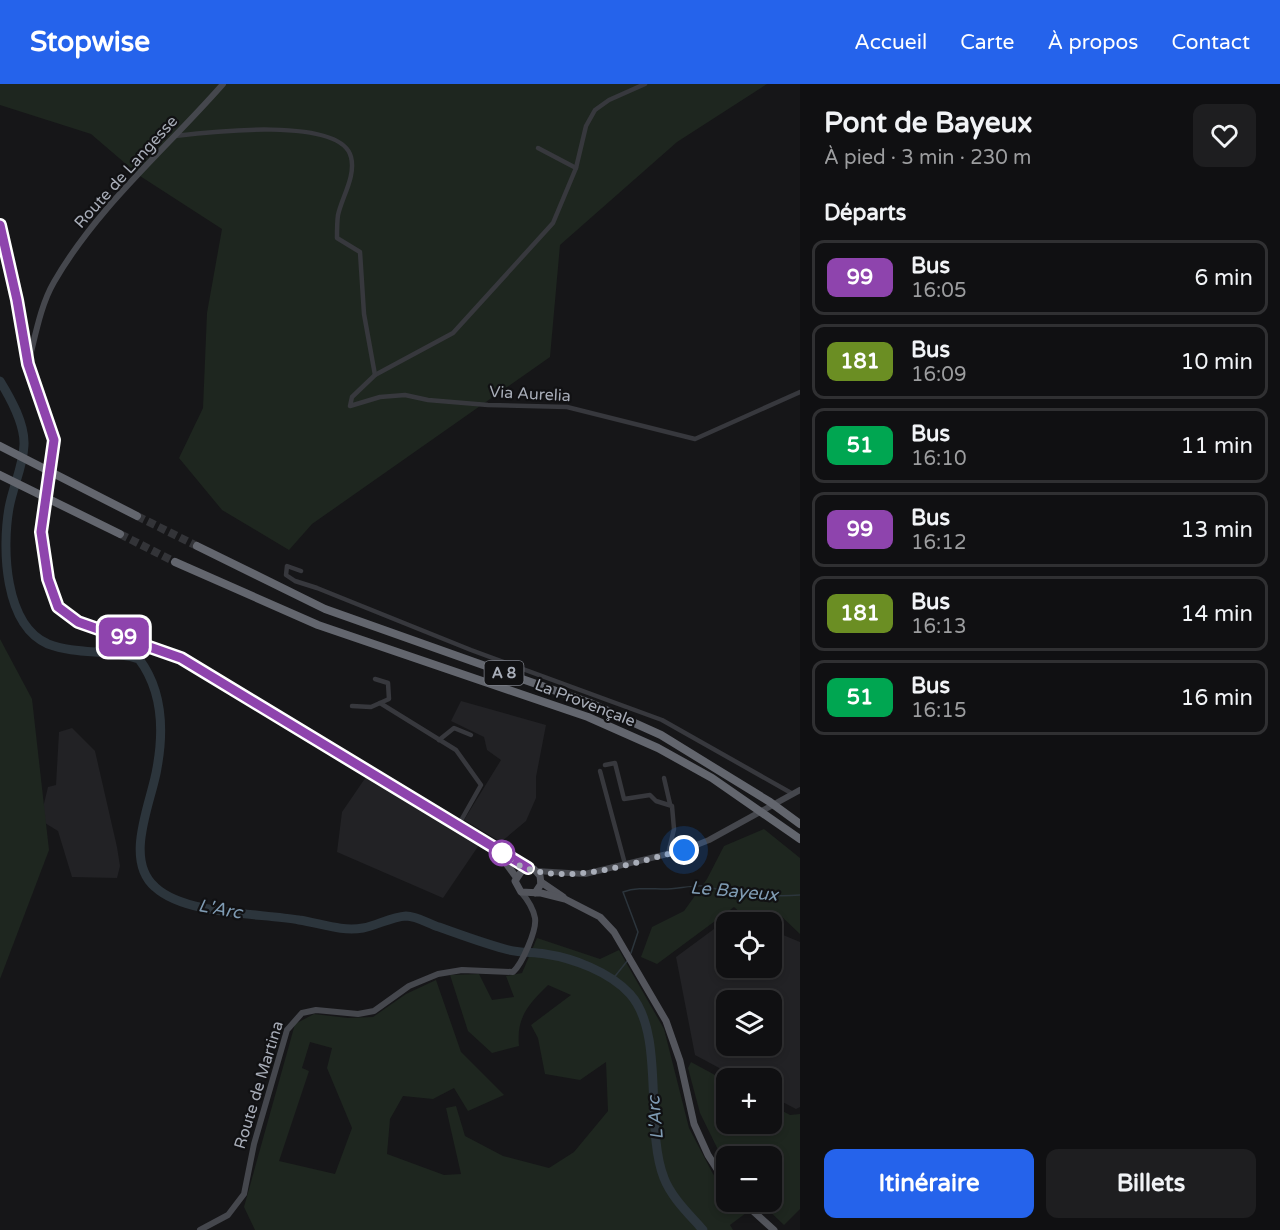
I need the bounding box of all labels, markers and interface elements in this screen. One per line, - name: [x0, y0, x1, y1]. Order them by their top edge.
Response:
- text: Stopwise: [30, 25, 150, 59]
- text: Accueil: [854, 30, 927, 55]
- text: Carte: [960, 30, 1014, 55]
- text: À propos: [1047, 30, 1138, 55]
- text: Contact: [1171, 30, 1250, 55]
- button: heart: [1193, 104, 1256, 167]
- text: Pont de Bayeux: [824, 106, 1032, 140]
- street label: Route de Langesse: [70, 111, 182, 233]
- text: À pied · 3 min · 230 m: [824, 146, 1031, 170]
- text: Départs: [824, 200, 906, 226]
- text: Bus: [911, 253, 950, 279]
- text: 99: [847, 265, 873, 290]
- text: 6 min: [1194, 265, 1253, 291]
- text: 16:05: [911, 279, 966, 303]
- text: Bus: [911, 337, 950, 363]
- text: 181: [840, 349, 880, 374]
- text: 10 min: [1181, 349, 1253, 375]
- text: 16:09: [911, 363, 966, 387]
- street label: Via Aurelia: [489, 382, 571, 406]
- text: Bus: [911, 421, 950, 447]
- text: 51: [847, 433, 873, 458]
- text: 11 min: [1181, 433, 1253, 459]
- text: 16:10: [911, 447, 966, 471]
- text: Bus: [911, 505, 950, 531]
- text: 99: [847, 517, 873, 542]
- text: 13 min: [1181, 517, 1253, 543]
- text: 16:12: [911, 531, 966, 555]
- text: Bus: [911, 589, 950, 615]
- text: 181: [840, 601, 880, 626]
- text: 14 min: [1181, 601, 1253, 627]
- text: 16:13: [911, 615, 966, 639]
- line badge: 99: [97, 618, 151, 656]
- text: 99: [111, 625, 137, 650]
- road number: A 8: [484, 661, 524, 685]
- text: Bus: [911, 673, 950, 699]
- street label: La Provençale: [532, 675, 638, 731]
- text: 51: [847, 685, 873, 710]
- text: 16 min: [1181, 685, 1253, 711]
- text: 16:15: [911, 699, 966, 723]
- your location: [669, 835, 699, 865]
- unlabelled marker: [489, 840, 515, 866]
- water label: Le Bayeux: [689, 876, 781, 906]
- water label: L'Arc: [196, 894, 246, 924]
- map controls: [716, 912, 782, 1212]
- button: locate: [716, 912, 782, 978]
- button: layers: [716, 990, 782, 1056]
- street label: Route de Martina: [230, 1019, 288, 1151]
- button: +: [716, 1068, 782, 1134]
- water label: L'Arc: [642, 1093, 668, 1141]
- button: −: [716, 1146, 782, 1212]
- button: Itinéraire: [824, 1149, 1034, 1218]
- button: Billets: [1046, 1149, 1256, 1218]

